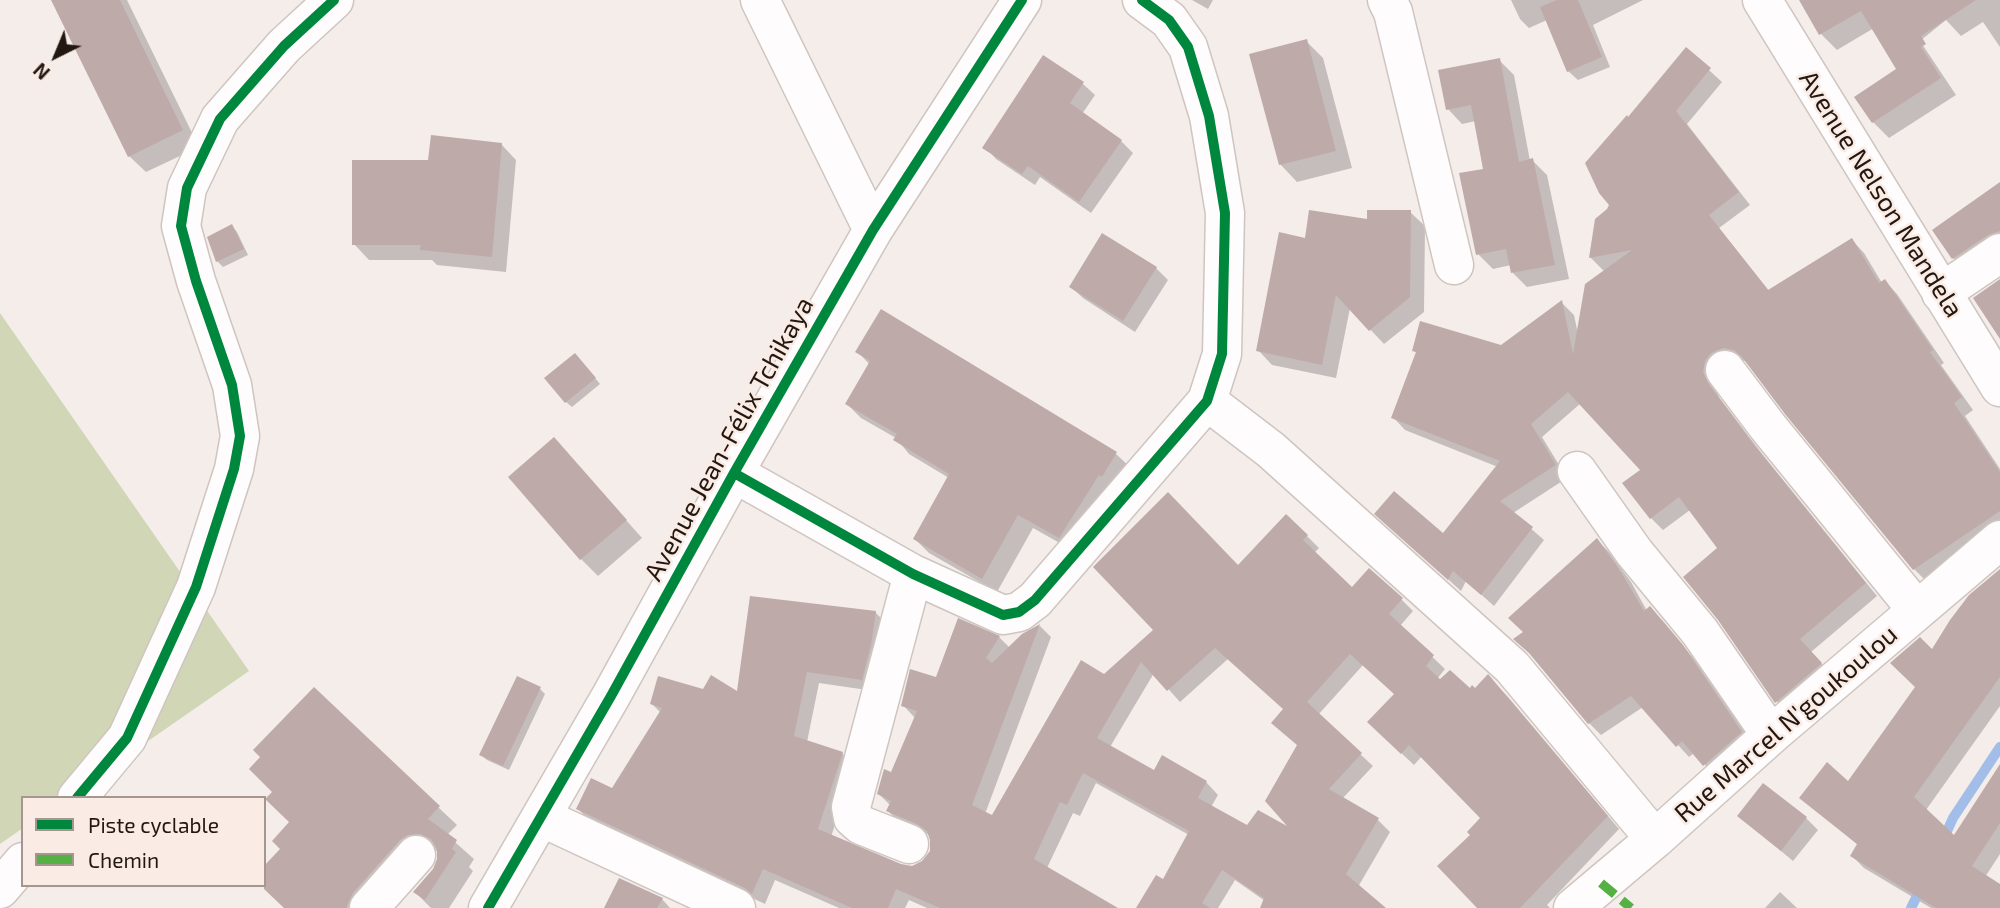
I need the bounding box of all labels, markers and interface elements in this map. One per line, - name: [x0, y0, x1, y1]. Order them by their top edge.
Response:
- north arrow: [21, 21, 91, 91]
- text: N: [28, 59, 54, 85]
- street label: Avenue Nelson Mandela: [1792, 65, 1970, 323]
- street label: Avenue Jean-Félix Tchikaya: [638, 292, 820, 586]
- street label: Rue Marcel N'goukoulou: [1668, 619, 1904, 829]
- legend: [21, 796, 266, 887]
- text: Piste cyclable: [88, 812, 219, 837]
- text: Chemin: [88, 847, 159, 872]

